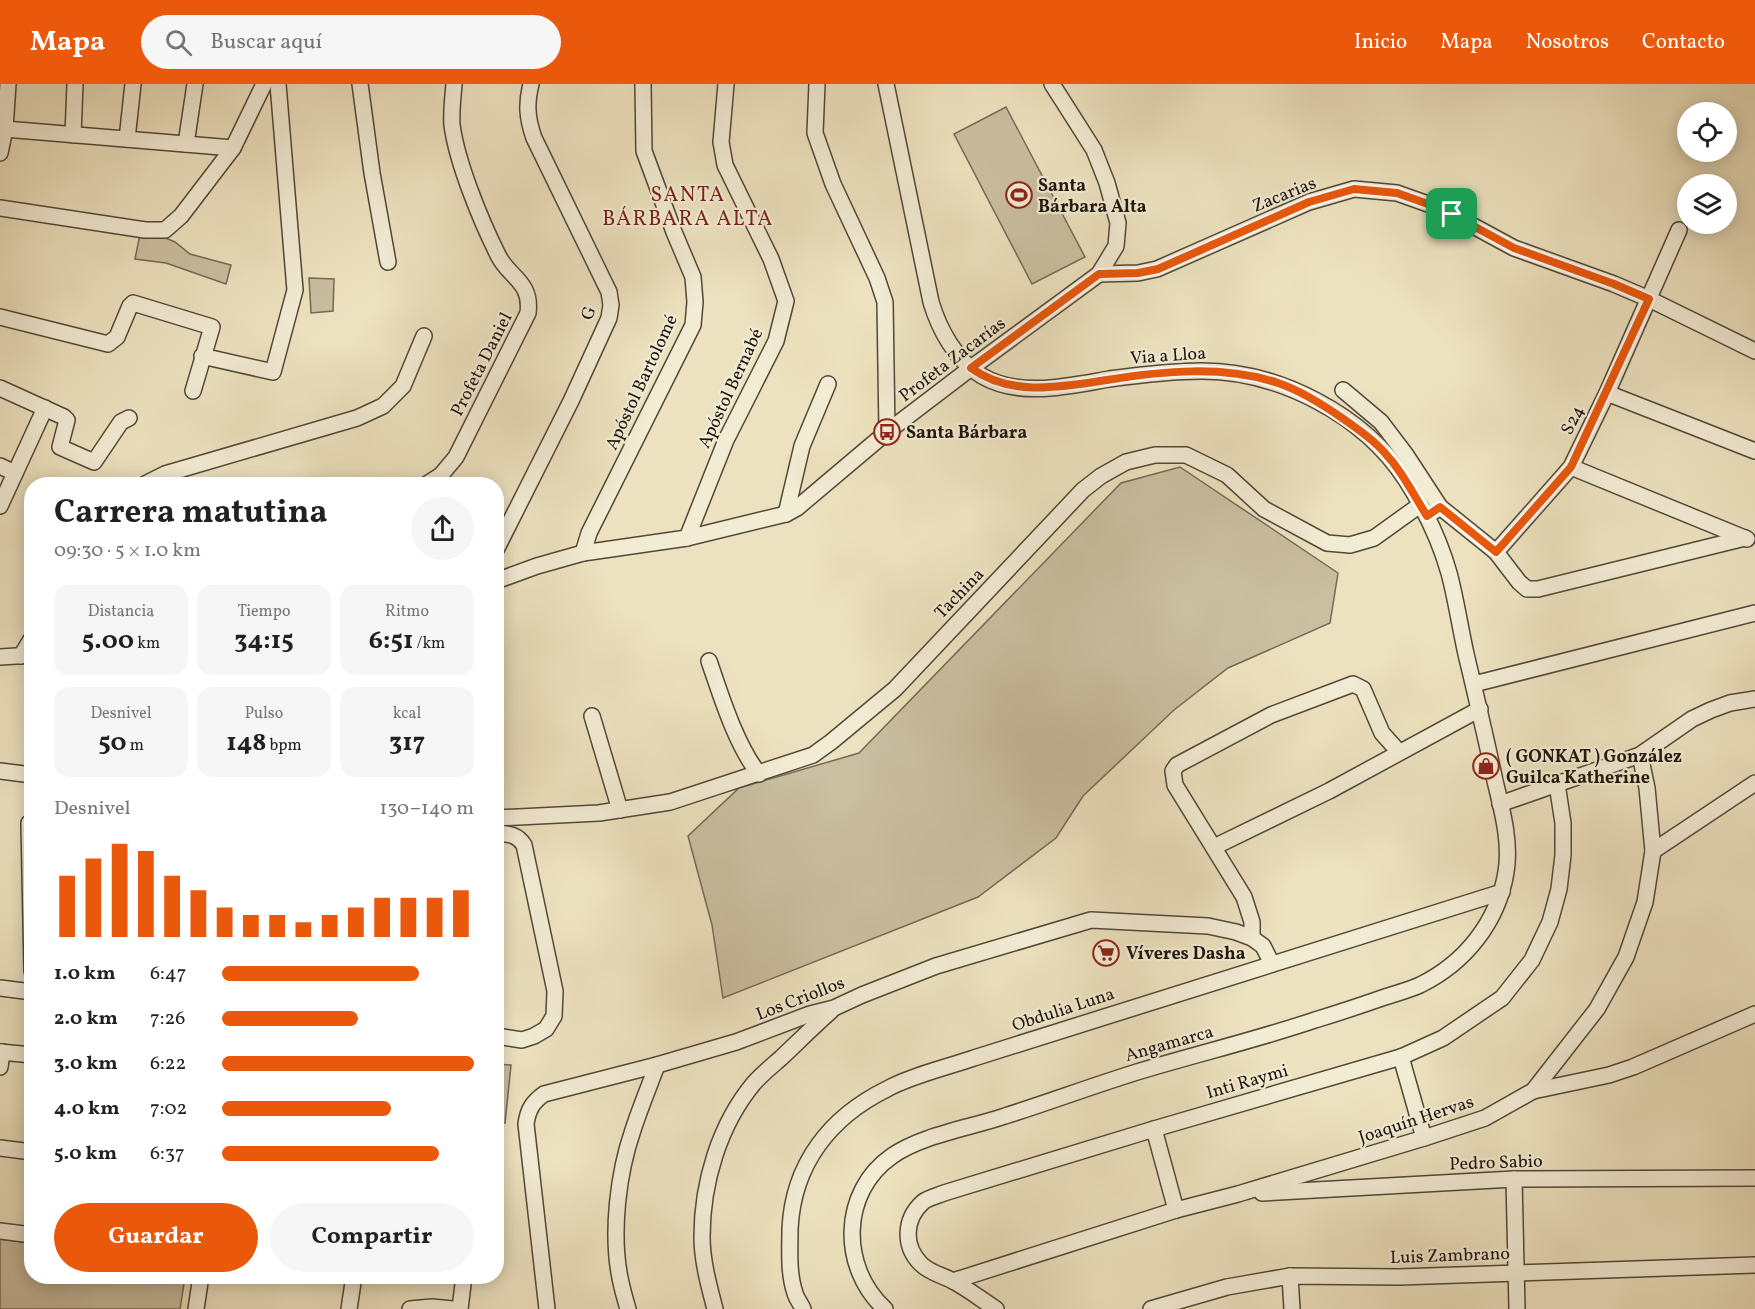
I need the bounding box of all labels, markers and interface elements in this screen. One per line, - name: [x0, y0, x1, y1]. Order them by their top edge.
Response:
- search box: [141, 15, 561, 69]
- text: Mapa: [30, 23, 105, 62]
- icon: search: [162, 26, 195, 59]
- text: Buscar aquí: [210, 27, 322, 58]
- text: Inicio: [1354, 28, 1407, 57]
- text: Mapa: [1440, 28, 1493, 57]
- text: Nosotros: [1526, 28, 1609, 57]
- text: Contacto: [1642, 28, 1725, 57]
- map controls: [1677, 102, 1737, 234]
- button: locate: [1677, 102, 1737, 162]
- street label: Zacarias: [1249, 171, 1320, 220]
- place label: Santa Bárbara Alta: [1038, 174, 1147, 220]
- button: layers: [1677, 174, 1737, 234]
- sports icon: Santa Bárbara Alta: [1004, 180, 1034, 210]
- district label: SANTA BÁRBARA ALTA: [602, 181, 774, 234]
- pin: [1426, 188, 1477, 239]
- icon: arrive: [1435, 197, 1468, 230]
- street label: G: [576, 303, 603, 324]
- street label: Profeta Daniel: [445, 309, 519, 421]
- street label: Apóstol Bartolomé: [600, 311, 685, 454]
- street label: Profeta Zacarías: [894, 312, 1012, 409]
- street label: Apóstol Bernabé: [693, 325, 770, 453]
- street label: Via a Lloa: [1129, 341, 1207, 372]
- street label: S24: [1556, 402, 1591, 440]
- bus stop icon: Santa Bárbara: [872, 417, 902, 447]
- place label: Santa Bárbara: [906, 421, 1027, 446]
- text: Carrera matutina: [54, 491, 328, 537]
- button: share: [411, 497, 474, 560]
- text: 09:30 · 5 × 1.0 km: [54, 537, 201, 565]
- street label: Tachina: [930, 563, 991, 625]
- text: Distancia: [88, 601, 154, 623]
- text: Tiempo: [238, 601, 290, 623]
- text: Ritmo: [385, 601, 429, 623]
- text: 5.00: [82, 623, 134, 659]
- text: 34:15: [234, 623, 294, 659]
- text: 6:51: [369, 623, 413, 659]
- text: km: [134, 633, 160, 655]
- text: /km: [413, 633, 445, 655]
- text: Desnivel: [90, 703, 152, 725]
- text: Pulso: [245, 703, 283, 725]
- text: kcal: [393, 703, 421, 725]
- text: 50: [98, 725, 126, 761]
- text: 148: [226, 725, 266, 761]
- text: 317: [389, 725, 425, 761]
- text: m: [126, 735, 144, 757]
- text: bpm: [266, 735, 302, 757]
- place label: ( GONKAT ) González Guilca Katherine: [1506, 745, 1682, 791]
- shop icon: ( GONKAT ) González Guilca Katherine: [1471, 751, 1501, 781]
- text: Desnivel: [54, 795, 130, 823]
- text: 130–140 m: [379, 795, 474, 823]
- supermarket icon: Víveres Dasha: [1091, 938, 1121, 968]
- place label: Víveres Dasha: [1126, 942, 1246, 967]
- text: 1.0 km: [54, 960, 116, 988]
- text: 6:47: [150, 960, 186, 988]
- street label: Los Criollos: [753, 971, 848, 1028]
- street label: Obdulia Luna: [1009, 982, 1118, 1039]
- text: 2.0 km: [54, 1005, 118, 1033]
- text: 7:26: [150, 1005, 185, 1033]
- street label: Angamarca: [1122, 1020, 1217, 1069]
- text: 3.0 km: [54, 1050, 118, 1078]
- text: 6:22: [150, 1050, 186, 1078]
- street label: Inti Raymi: [1203, 1059, 1291, 1106]
- street label: Joaquín Hervas: [1356, 1090, 1477, 1151]
- text: 4.0 km: [54, 1095, 120, 1123]
- text: 7:02: [150, 1095, 187, 1123]
- text: 5.0 km: [54, 1140, 117, 1168]
- text: 6:37: [150, 1140, 185, 1168]
- street label: Pedro Sabio: [1449, 1149, 1543, 1178]
- button: Guardar: [54, 1203, 258, 1272]
- button: Compartir: [270, 1203, 474, 1272]
- street label: Luis Zambrano: [1390, 1242, 1510, 1271]

